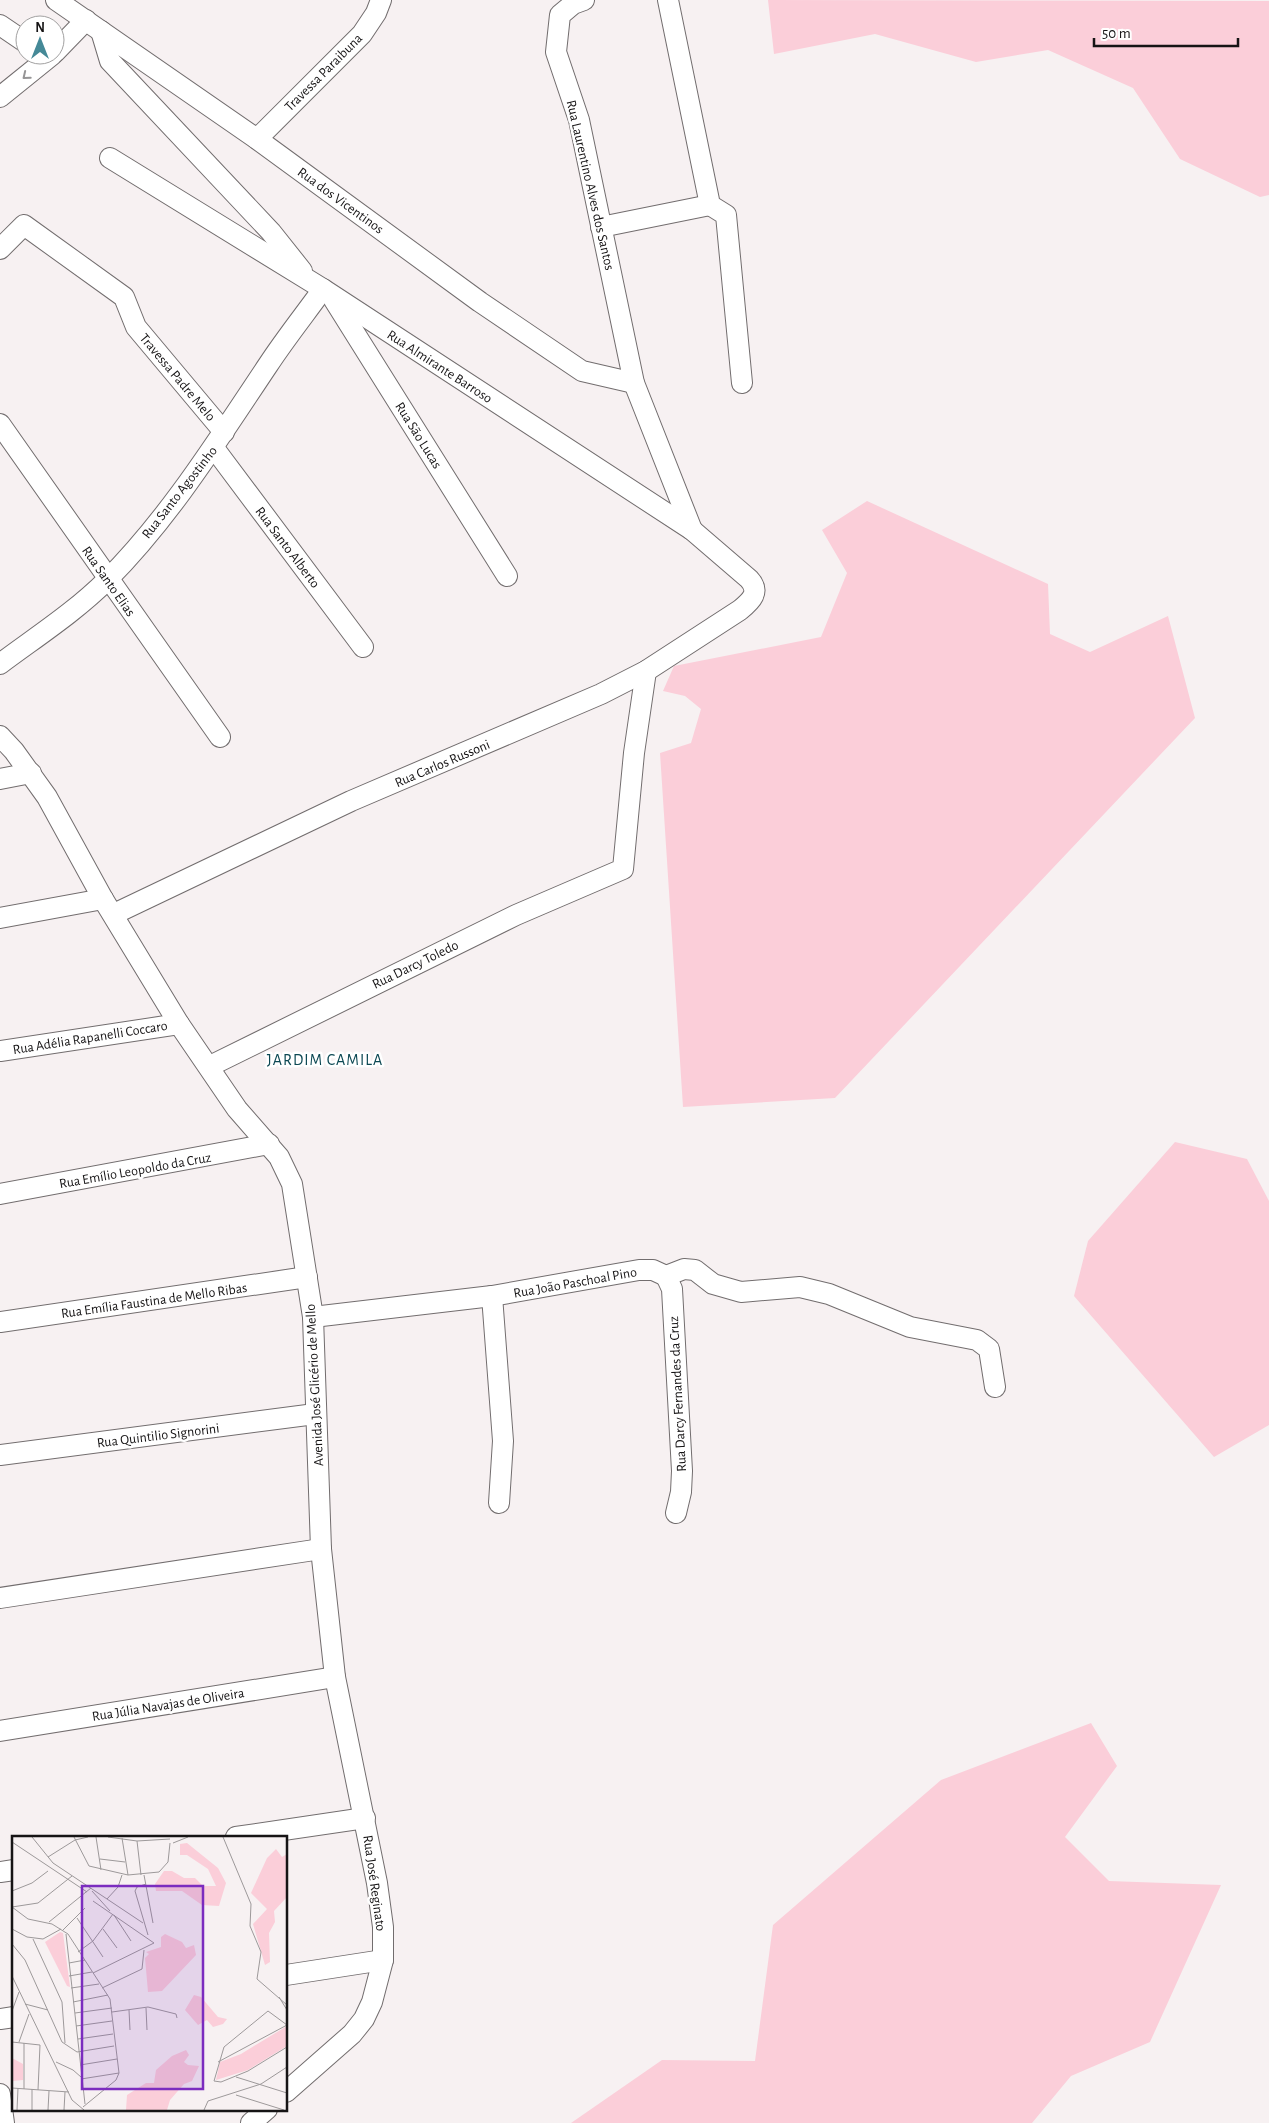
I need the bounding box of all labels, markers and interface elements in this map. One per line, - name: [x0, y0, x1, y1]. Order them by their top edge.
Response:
- north arrow: [15, 15, 65, 65]
- scale bar: [1094, 15, 1238, 47]
- text: N: [35, 21, 45, 35]
- text: 50 m: [1102, 26, 1131, 41]
- street label: Travessa Paraibuna: [282, 31, 366, 114]
- one-way arrow: [23, 71, 32, 79]
- street label: Rua Laurentino Alves dos Santos: [564, 99, 616, 272]
- street label: Rua dos Vicentinos: [295, 165, 386, 237]
- street label: Rua Almirante Barroso: [384, 328, 495, 406]
- street label: Travessa Padre Melo: [137, 331, 218, 424]
- street label: Rua São Lucas: [392, 400, 444, 471]
- street label: Rua Santo Agostinho: [140, 444, 220, 541]
- street label: Rua Santo Alberto: [252, 504, 322, 591]
- street label: Rua Santo Elias: [79, 544, 137, 619]
- street label: Rua Carlos Russoni: [393, 738, 492, 790]
- street label: Rua Darcy Toledo: [370, 938, 461, 992]
- street label: Rua Adélia Rapanelli Coccaro: [12, 1019, 169, 1057]
- district label: JARDIM CAMILA: [267, 1052, 383, 1068]
- street label: Rua Emílio Leopoldo da Cruz: [58, 1151, 212, 1191]
- street label: Rua João Paschoal Pino: [512, 1265, 638, 1301]
- street label: Rua Emília Faustina de Mello Ribas: [60, 1281, 248, 1321]
- street label: Avenida José Glicério de Mello: [304, 1303, 326, 1467]
- street label: Rua Darcy Fernandes da Cruz: [667, 1315, 689, 1472]
- street label: Rua Quintilio Signorini: [96, 1422, 220, 1450]
- street label: Rua Júlia Navajas de Oliveira: [91, 1686, 246, 1724]
- street label: Rua José Reginato: [360, 1834, 388, 1932]
- inset map: [12, 1836, 288, 2110]

